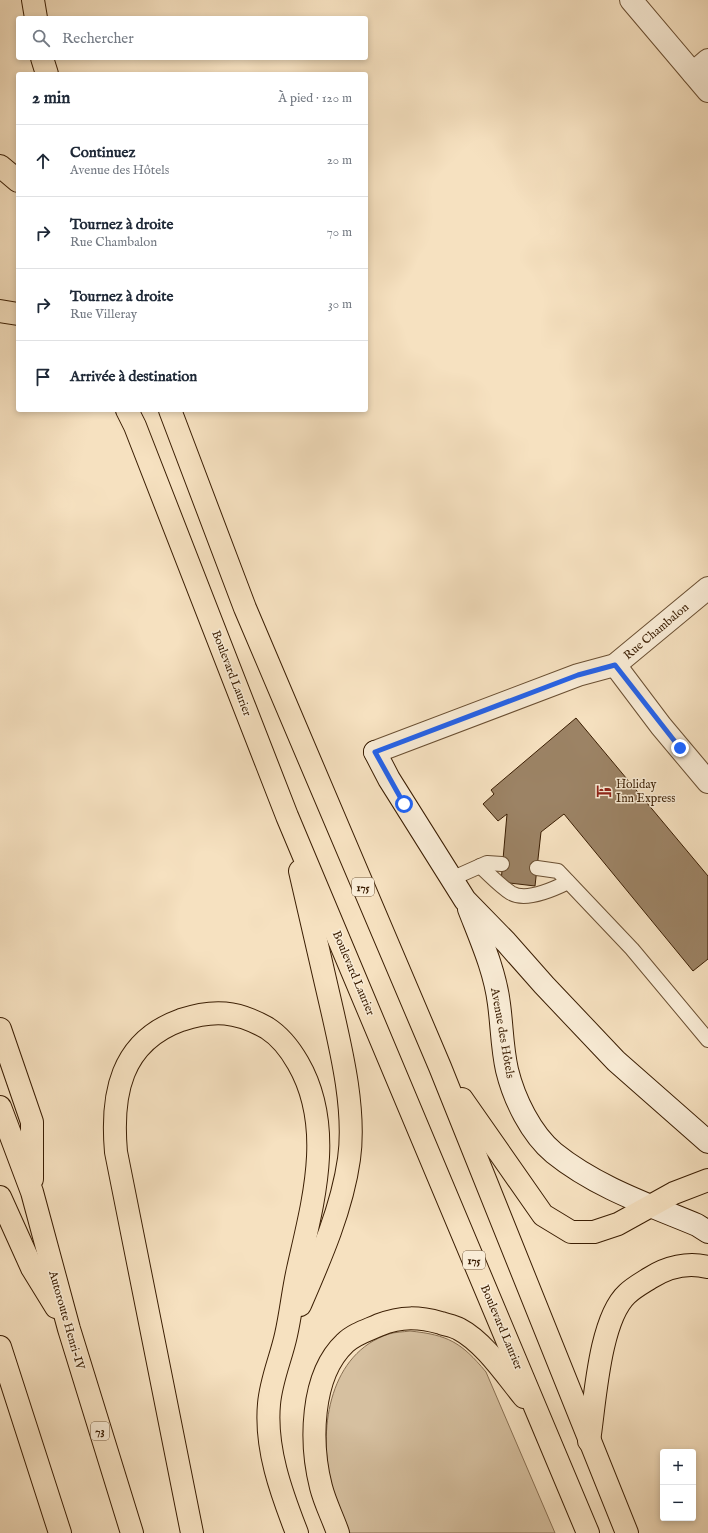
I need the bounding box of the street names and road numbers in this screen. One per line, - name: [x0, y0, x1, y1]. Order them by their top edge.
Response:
- street label: Rue Chambalon: [621, 599, 692, 663]
- street label: Boulevard Laurier: [208, 628, 255, 719]
- road number: 175: [352, 878, 374, 896]
- street label: Boulevard Laurier: [329, 929, 378, 1018]
- street label: Avenue des Hôtels: [487, 986, 518, 1080]
- road number: 175: [463, 1251, 485, 1269]
- street label: Autoroute Henri-IV: [45, 1268, 88, 1373]
- street label: Boulevard Laurier: [477, 1283, 526, 1372]
- road number: 73: [91, 1422, 109, 1440]

